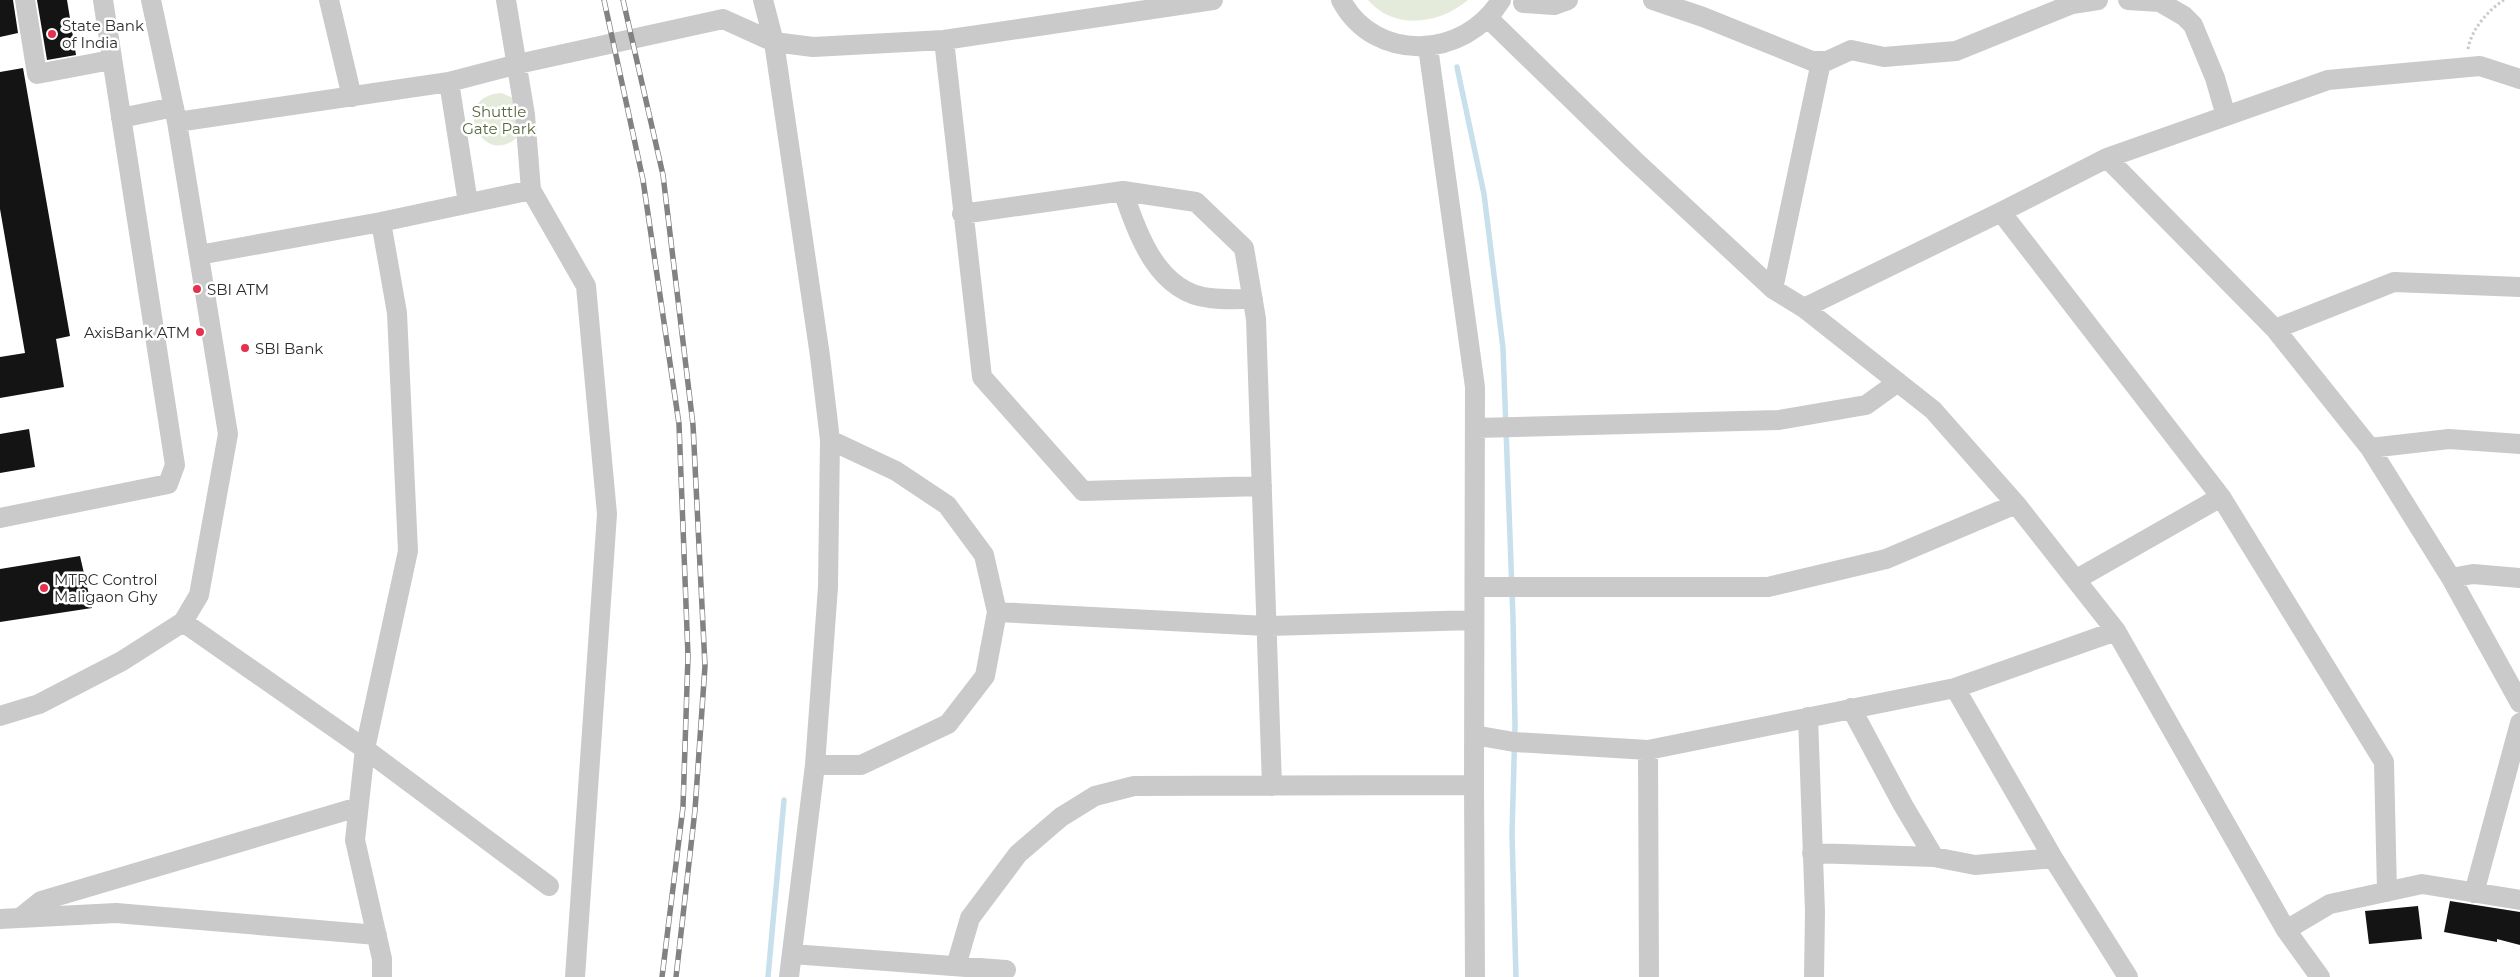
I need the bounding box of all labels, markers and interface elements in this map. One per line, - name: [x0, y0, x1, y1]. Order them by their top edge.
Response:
- place label: State Bank of India: [62, 16, 144, 52]
- marker: State Bank of India: [46, 28, 58, 40]
- park label: Shuttle Gate Park: [462, 102, 536, 138]
- place label: SBI ATM: [207, 280, 269, 299]
- marker: SBI ATM: [191, 283, 203, 295]
- place label: AxisBank ATM: [84, 323, 190, 342]
- marker: AxisBank ATM: [194, 326, 206, 338]
- place label: SBI Bank: [255, 339, 323, 358]
- marker: SBI Bank: [239, 342, 251, 354]
- place label: MTRC Control Maligaon Ghy: [54, 570, 158, 606]
- marker: MTRC Control Maligaon Ghy: [38, 582, 50, 594]

